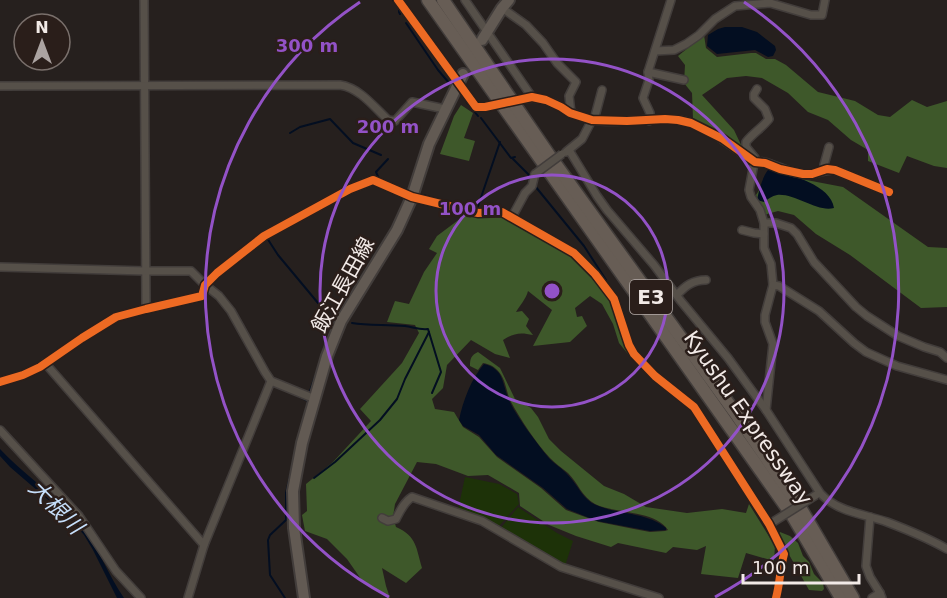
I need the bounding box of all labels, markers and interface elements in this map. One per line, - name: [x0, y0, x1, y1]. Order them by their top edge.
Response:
- north arrow: [12, 12, 72, 72]
- text: N: [35, 18, 49, 37]
- text: 300 m: [276, 35, 338, 56]
- text: 200 m: [357, 116, 419, 137]
- text: 100 m: [439, 198, 501, 219]
- street label: 飯江長田線: [307, 233, 379, 337]
- road number: E3: [630, 280, 672, 314]
- centre of rings: [542, 281, 562, 301]
- street label: Kyushu Expressway: [679, 326, 817, 510]
- water label: 大根川: [24, 475, 90, 541]
- scale bar: [743, 547, 858, 585]
- text: 100 m: [752, 557, 810, 578]

